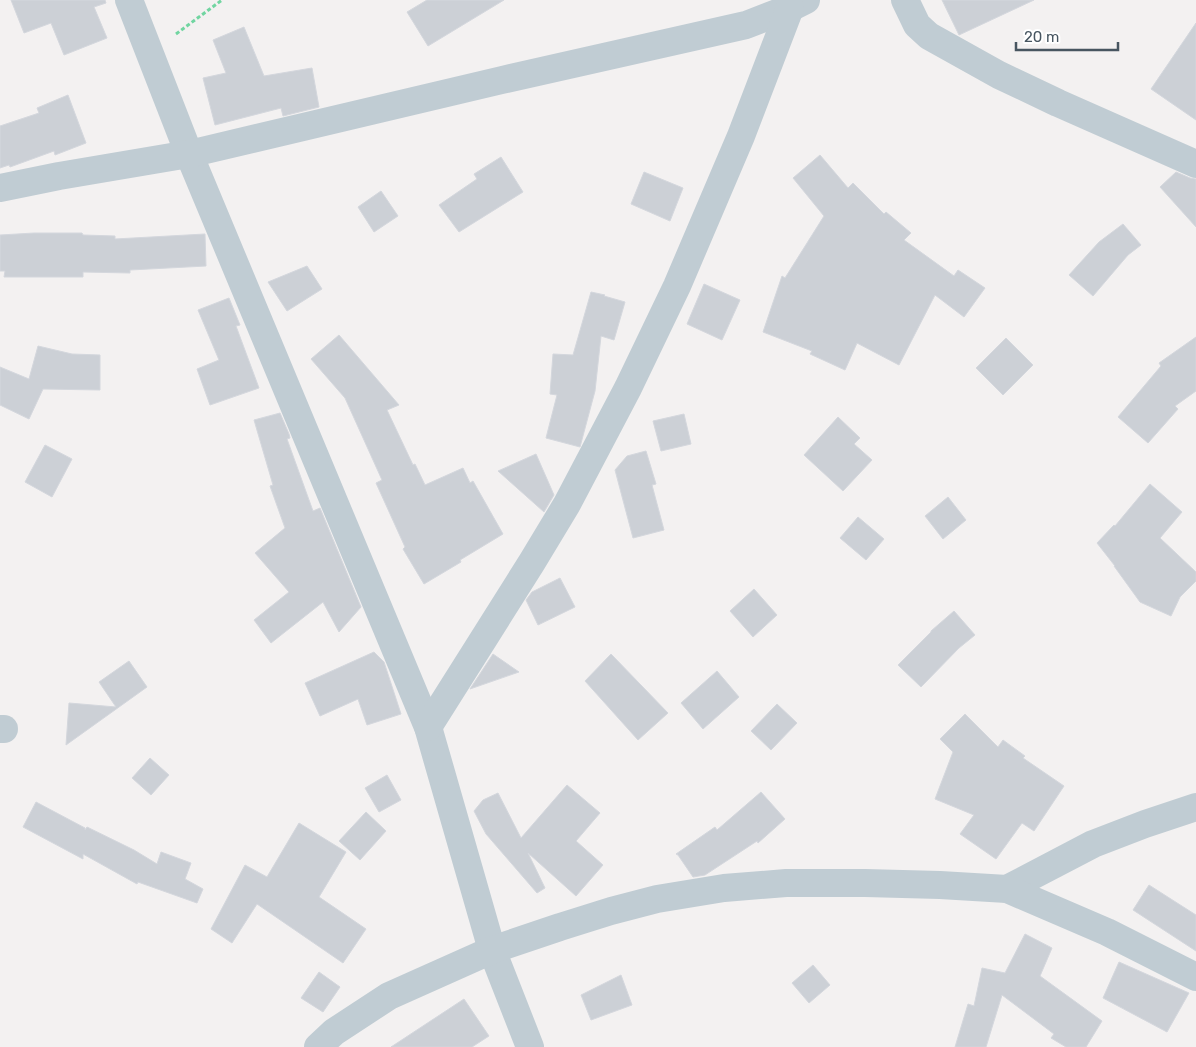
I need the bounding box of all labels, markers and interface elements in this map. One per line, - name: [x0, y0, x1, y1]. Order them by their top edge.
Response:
- scale bar: [1016, 20, 1118, 52]
- text: 20 m: [1024, 28, 1059, 46]

